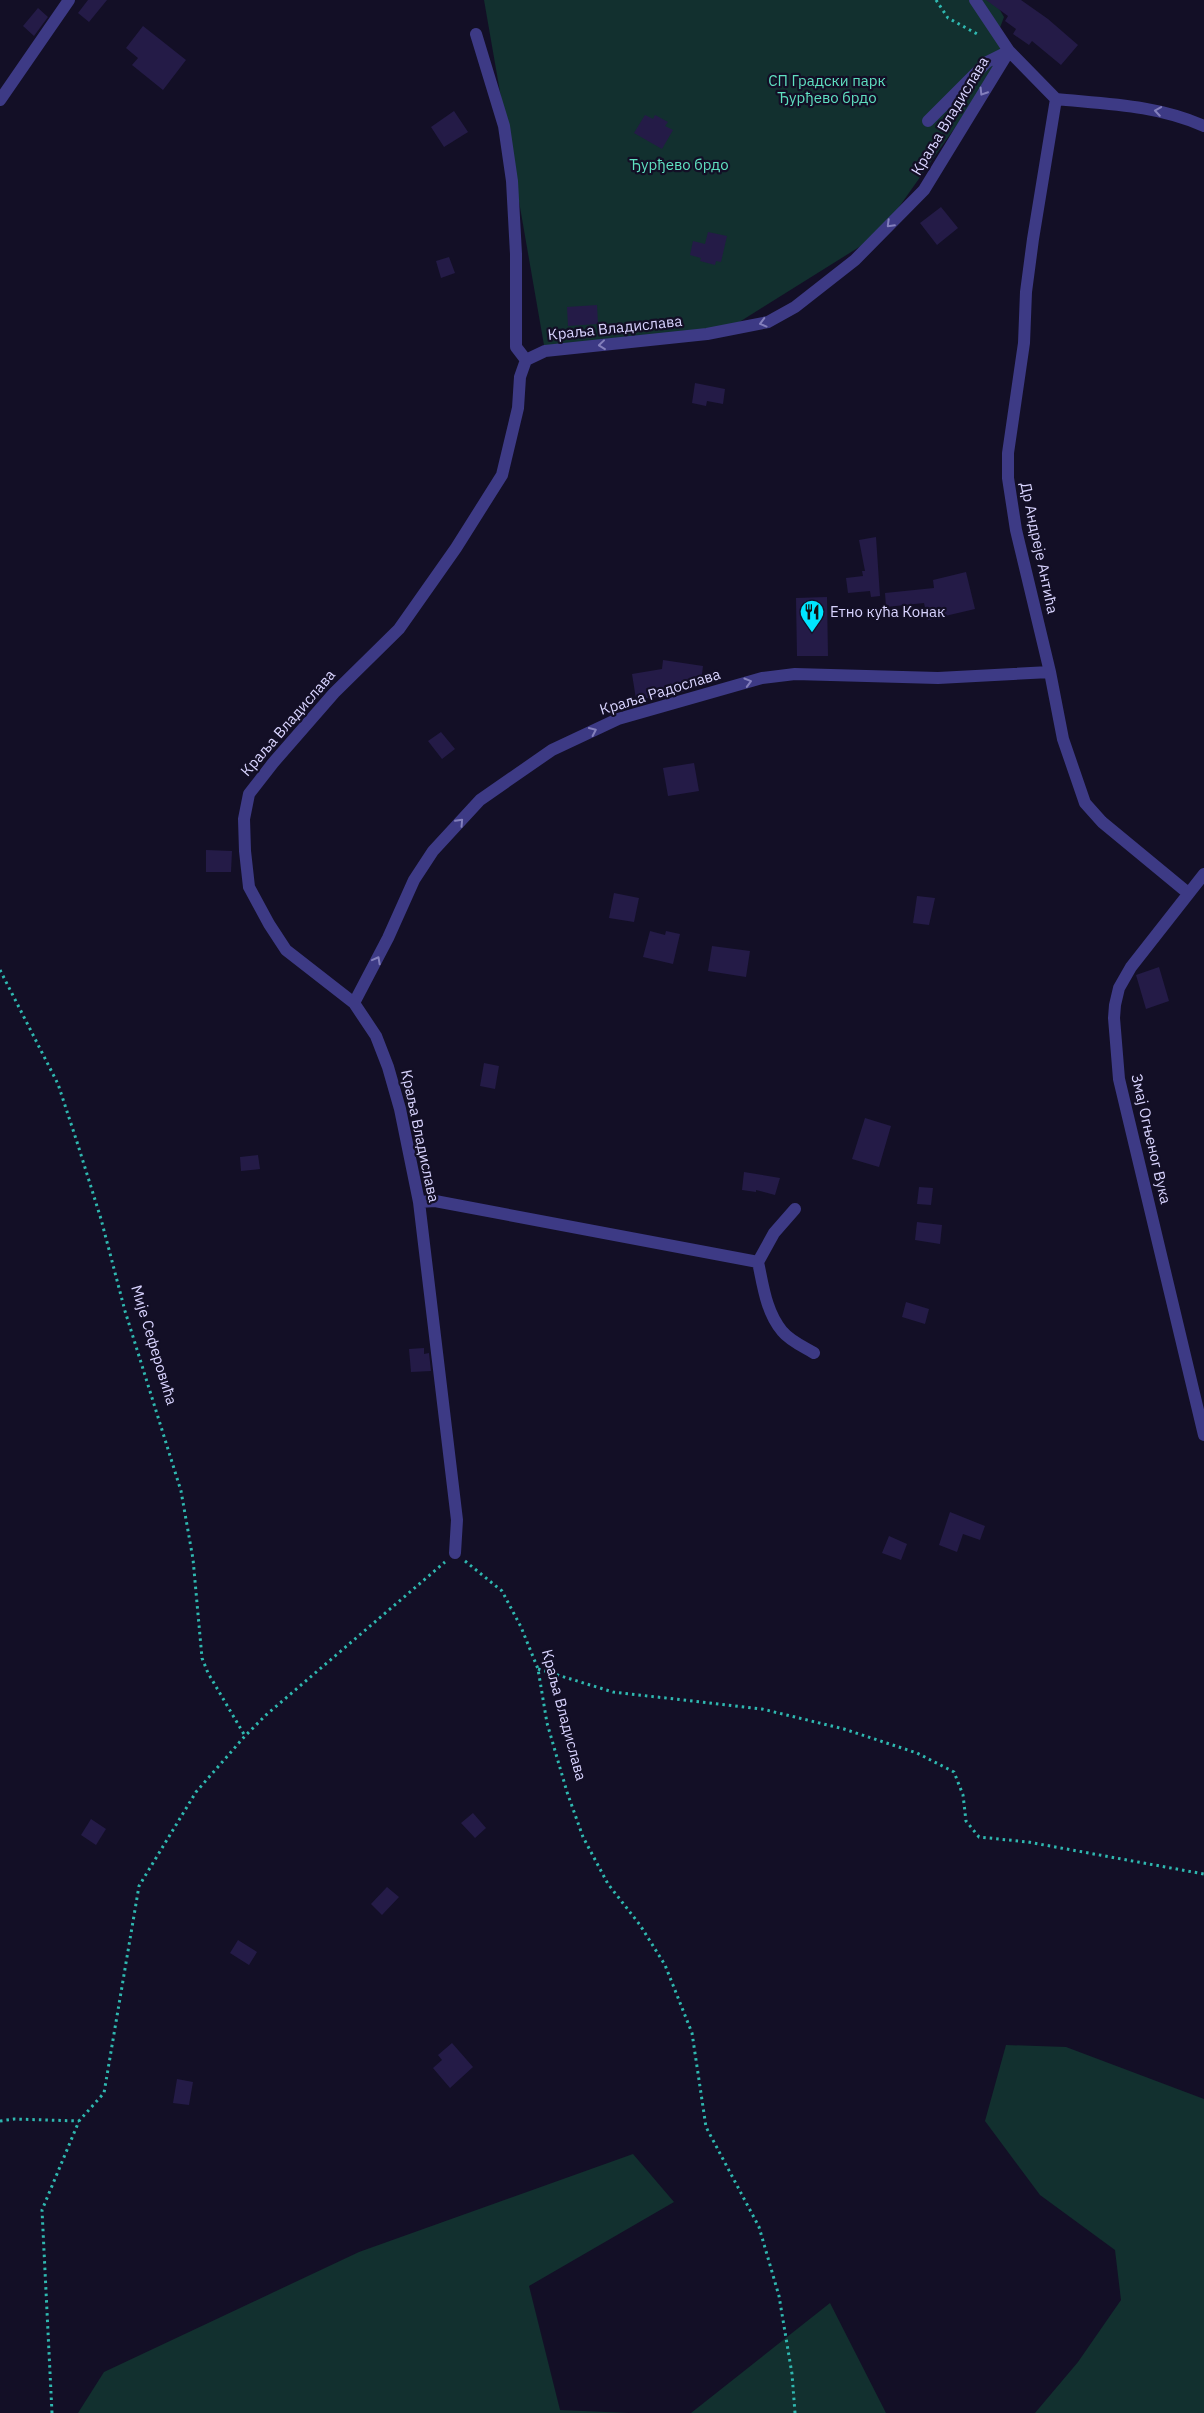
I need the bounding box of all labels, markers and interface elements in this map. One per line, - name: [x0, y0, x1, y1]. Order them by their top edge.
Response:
- street label: Краља Владислава: [907, 53, 993, 179]
- park label: СП Градски парк Ђурђево брдо: [768, 71, 886, 107]
- one-way arrow: [980, 87, 989, 96]
- one-way arrow: [1154, 106, 1162, 116]
- park label: Ђурђево брдо: [629, 155, 729, 174]
- one-way arrow: [887, 218, 896, 227]
- street label: Краља Владислава: [547, 311, 683, 344]
- one-way arrow: [759, 317, 767, 327]
- one-way arrow: [598, 339, 606, 350]
- street label: Др Андреје Антића: [1016, 480, 1063, 615]
- restaurant icon: Етно кућа Конак: [799, 599, 825, 633]
- place label: Етно кућа Конак: [830, 602, 945, 621]
- street label: Краља Радослава: [597, 664, 723, 719]
- street label: Краља Владислава: [236, 665, 339, 780]
- one-way arrow: [743, 678, 751, 688]
- one-way arrow: [588, 726, 597, 737]
- one-way arrow: [454, 818, 463, 827]
- one-way arrow: [371, 956, 381, 965]
- street label: Краља Владислава: [397, 1068, 444, 1204]
- street label: Змај Огњеног Вука: [1127, 1072, 1176, 1206]
- street label: Мије Сеферовића: [127, 1283, 182, 1407]
- street label: Краља Владислава: [538, 1647, 591, 1783]

